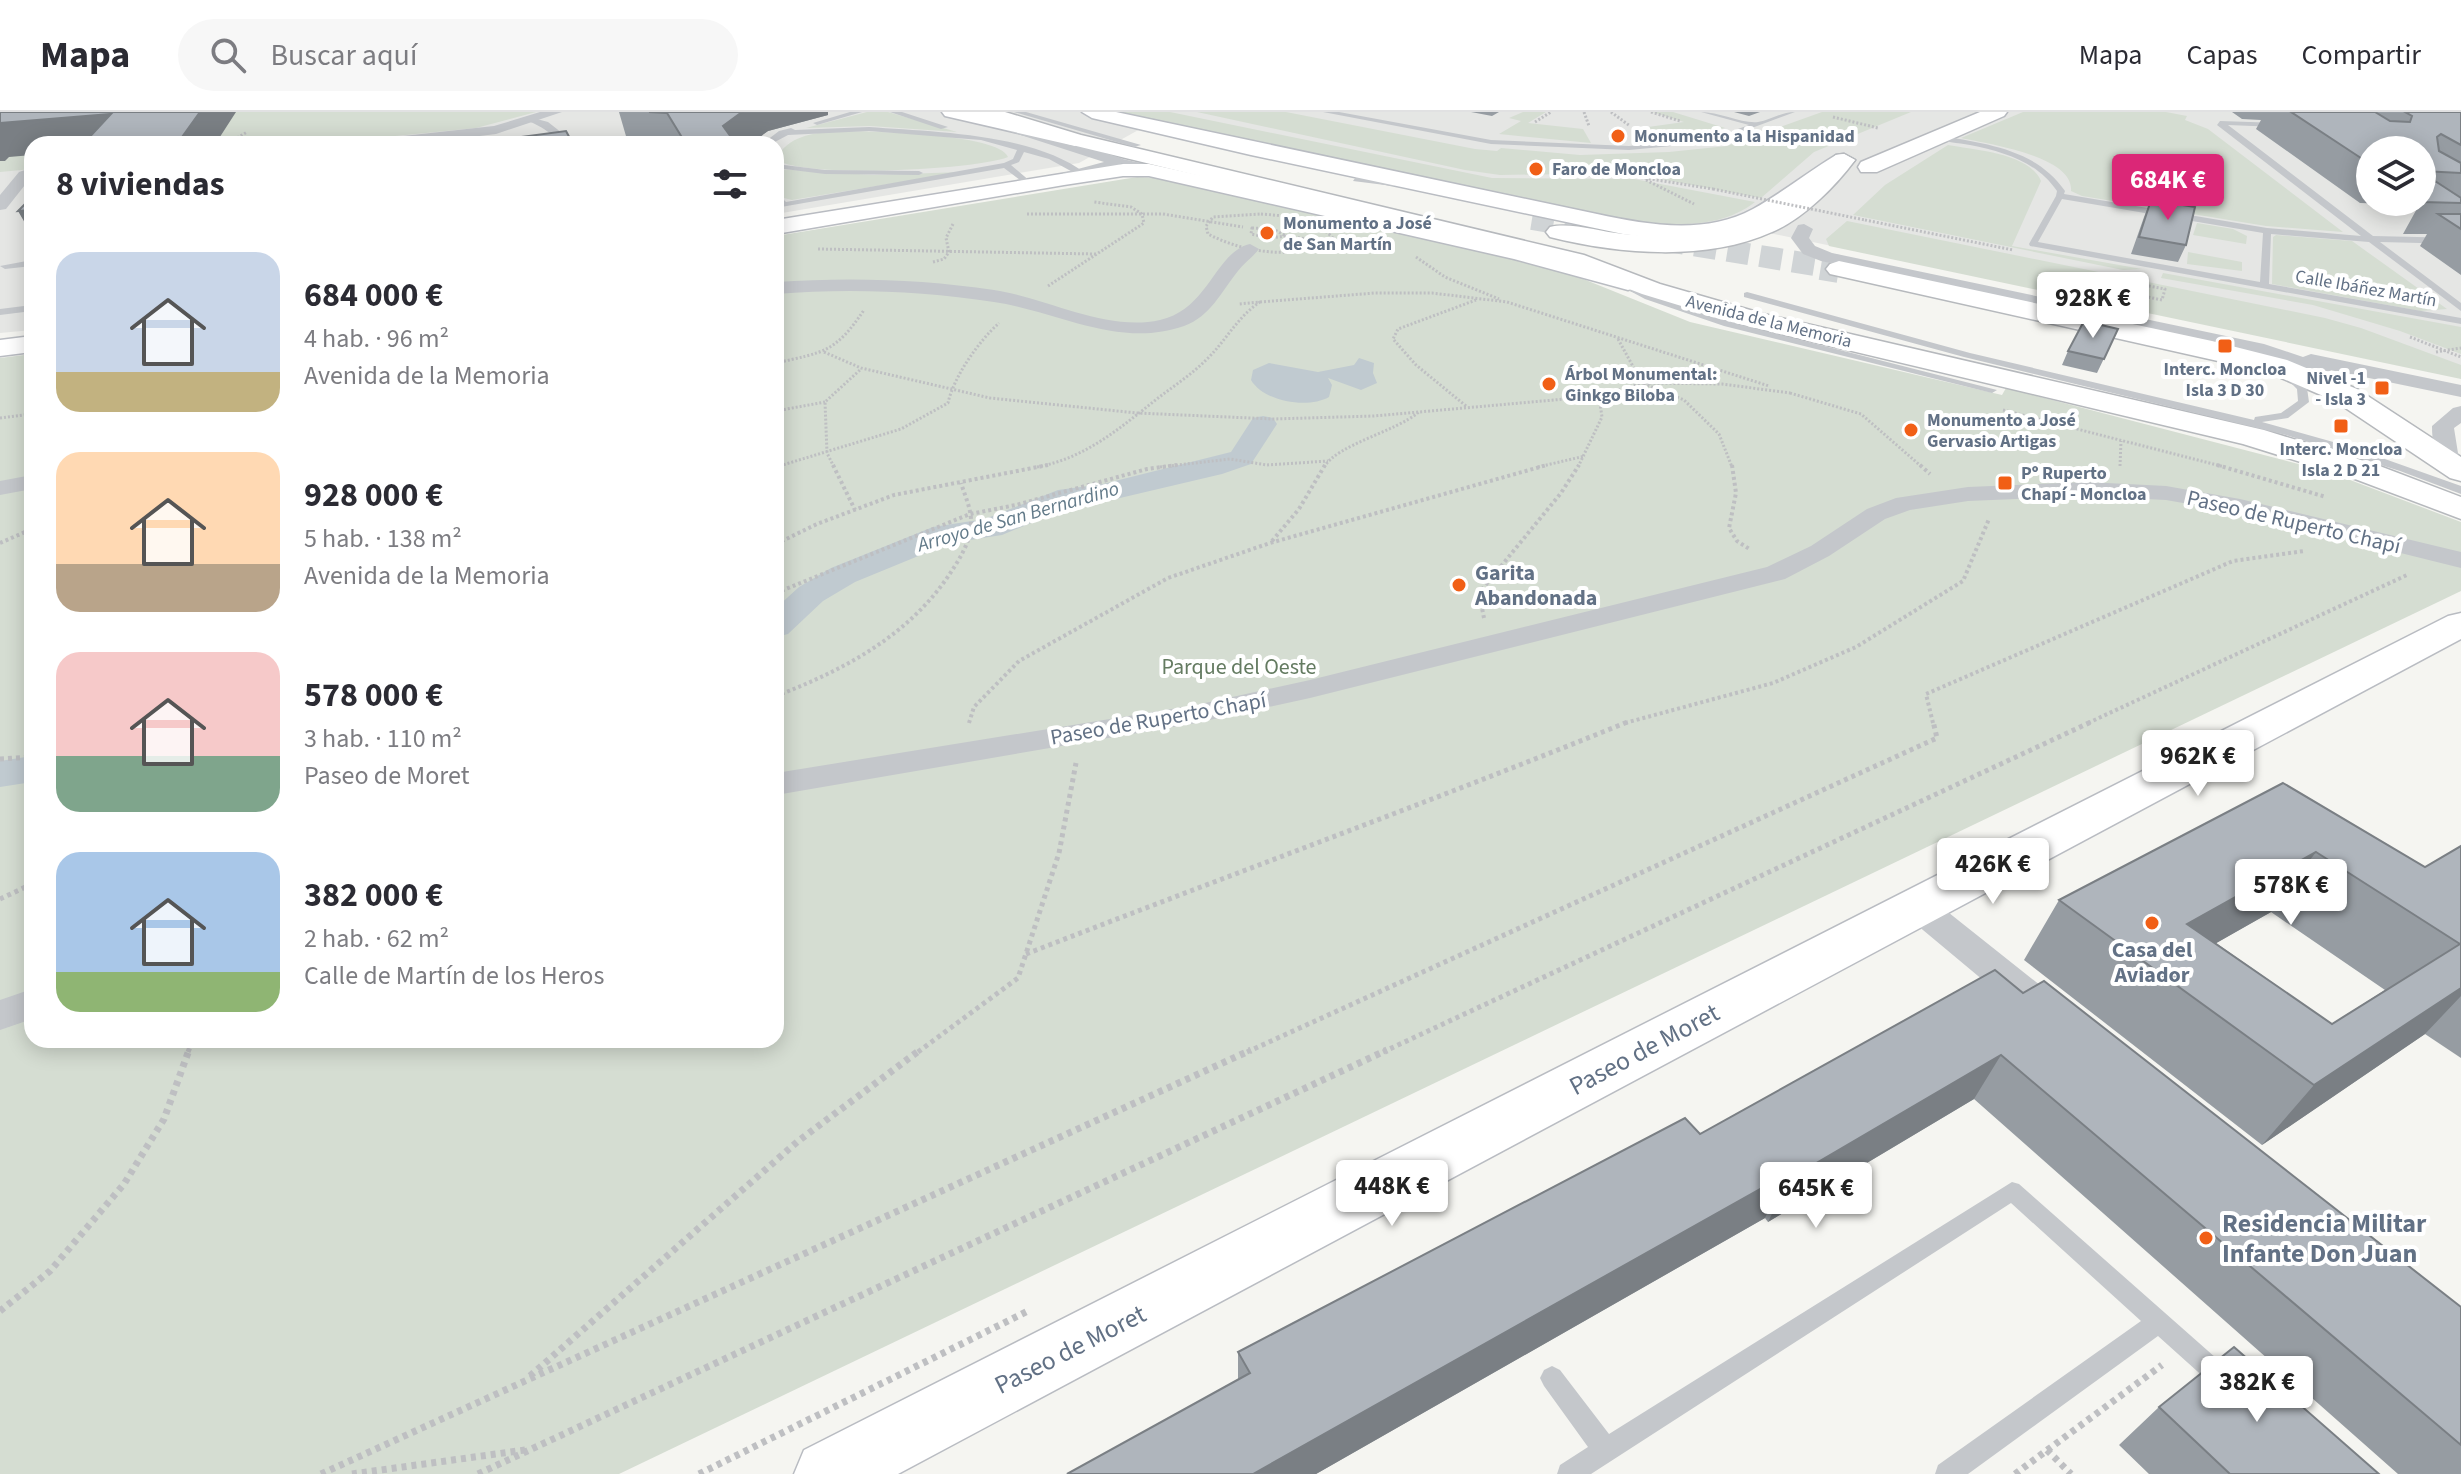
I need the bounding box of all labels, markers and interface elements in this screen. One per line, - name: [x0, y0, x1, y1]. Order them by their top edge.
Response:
- search box: [178, 19, 738, 91]
- text: Mapa: [40, 28, 130, 82]
- icon: search: [206, 33, 250, 77]
- text: Buscar aquí: [270, 34, 417, 77]
- text: Mapa: [2079, 35, 2142, 75]
- text: Capas: [2186, 35, 2258, 75]
- text: Compartir: [2302, 35, 2421, 75]
- place label: Monumento a la Hispanidad: [1634, 124, 1855, 149]
- marker: Monumento a la Hispanidad: [1609, 127, 1627, 145]
- map controls: [2356, 136, 2436, 216]
- button: layers: [2356, 136, 2436, 216]
- pin: 684K €: [2103, 154, 2233, 222]
- place label: Faro de Moncloa: [1552, 157, 1681, 182]
- text: 8 viviendas: [56, 160, 225, 209]
- marker: Faro de Moncloa: [1527, 160, 1545, 178]
- text: 684K €: [2130, 161, 2206, 198]
- icon: filters: [708, 162, 752, 206]
- place label: Monumento a José de San Martín: [1283, 211, 1432, 257]
- marker: Monumento a José de San Martín: [1258, 224, 1276, 242]
- street label: Calle Ibáñez Martín: [2293, 264, 2439, 313]
- text: 684 000 €: [304, 271, 443, 320]
- pin: 928K €: [2028, 272, 2158, 340]
- text: 928K €: [2055, 279, 2131, 316]
- icon: home: [120, 284, 216, 380]
- street label: Avenida de la Memoria: [1683, 289, 1854, 354]
- text: 4 hab. · 96 m²: [304, 320, 449, 357]
- marker: Interc. Moncloa Isla 3 D 30: [2216, 337, 2234, 355]
- text: Avenida de la Memoria: [304, 357, 550, 394]
- place label: Interc. Moncloa Isla 3 D 30: [2164, 357, 2286, 403]
- place label: Árbol Monumental: Ginkgo Biloba: [1564, 362, 1717, 408]
- place label: Nivel -1 - Isla 3: [2306, 366, 2366, 412]
- marker: Árbol Monumental: Ginkgo Biloba: [1540, 375, 1558, 393]
- marker: Nivel -1 - Isla 3: [2373, 379, 2391, 397]
- place label: Monumento a José Gervasio Artigas: [1927, 408, 2076, 454]
- marker: Interc. Moncloa Isla 2 D 21: [2332, 417, 2350, 435]
- marker: Monumento a José Gervasio Artigas: [1902, 421, 1920, 439]
- place label: Interc. Moncloa Isla 2 D 21: [2280, 437, 2402, 483]
- place label: Pº Ruperto Chapí - Moncloa: [2021, 461, 2147, 507]
- text: 928 000 €: [304, 471, 443, 520]
- marker: Pº Ruperto Chapí - Moncloa: [1996, 474, 2014, 492]
- water label: Arroyo de San Bernardino: [912, 475, 1122, 560]
- street label: Paseo de Ruperto Chapí: [2184, 482, 2404, 562]
- icon: home: [120, 484, 216, 580]
- text: 5 hab. · 138 m²: [304, 520, 462, 557]
- text: Avenida de la Memoria: [304, 557, 550, 594]
- place label: Garita Abandonada: [1474, 557, 1597, 614]
- marker: Garita Abandonada: [1450, 576, 1468, 594]
- park label: Parque del Oeste: [1162, 651, 1317, 683]
- text: 578 000 €: [304, 671, 443, 720]
- icon: home: [120, 684, 216, 780]
- street label: Paseo de Ruperto Chapí: [1048, 684, 1269, 754]
- text: 3 hab. · 110 m²: [304, 720, 462, 757]
- pin: 962K €: [2133, 730, 2263, 798]
- text: 962K €: [2160, 737, 2236, 774]
- text: Paseo de Moret: [304, 757, 470, 794]
- pin: 426K €: [1928, 838, 2058, 906]
- text: 426K €: [1955, 845, 2031, 882]
- pin: 578K €: [2226, 859, 2356, 927]
- text: 578K €: [2253, 866, 2329, 903]
- text: 382 000 €: [304, 871, 443, 920]
- icon: home: [120, 884, 216, 980]
- marker: Casa del Aviador: [2143, 914, 2161, 932]
- text: 2 hab. · 62 m²: [304, 920, 449, 957]
- place label: Casa del Aviador: [2112, 934, 2193, 991]
- text: Calle de Martín de los Heros: [304, 957, 604, 994]
- street label: Paseo de Moret: [1562, 994, 1726, 1105]
- pin: 448K €: [1327, 1160, 1457, 1228]
- pin: 645K €: [1751, 1162, 1881, 1230]
- text: 448K €: [1354, 1167, 1430, 1204]
- text: 645K €: [1778, 1169, 1854, 1206]
- place label: Residencia Militar Infante Don Juan: [2222, 1205, 2427, 1272]
- marker: Residencia Militar Infante Don Juan: [2197, 1229, 2215, 1247]
- street label: Paseo de Moret: [988, 1295, 1153, 1403]
- pin: 382K €: [2192, 1356, 2322, 1424]
- text: 382K €: [2219, 1363, 2295, 1400]

